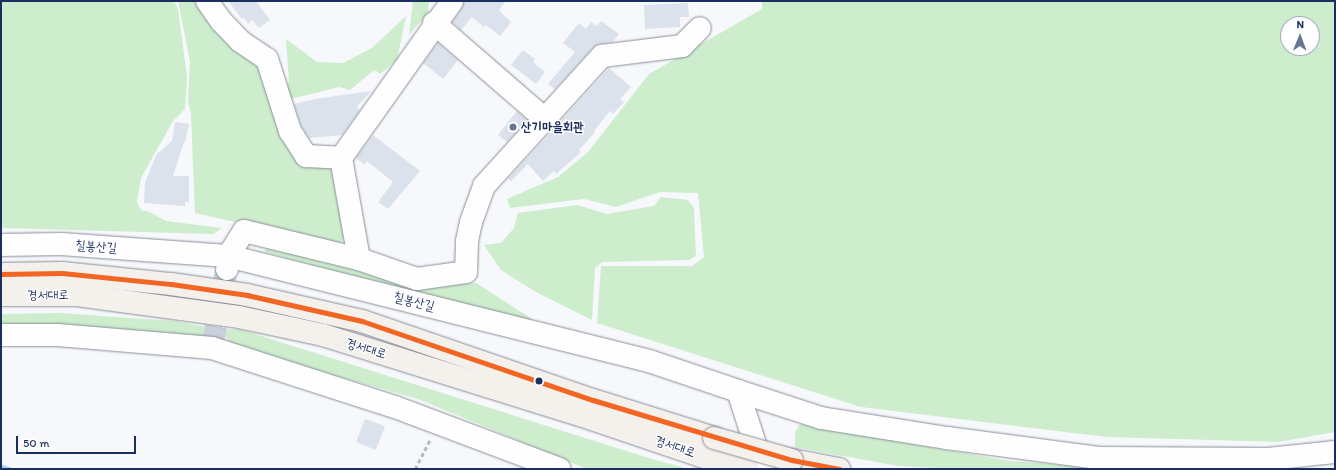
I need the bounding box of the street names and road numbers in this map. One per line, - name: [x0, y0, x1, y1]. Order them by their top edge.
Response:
- street label: 칠봉산길: [75, 238, 117, 256]
- street label: 경서대로: [27, 287, 69, 303]
- street label: 칠봉산길: [392, 289, 436, 315]
- street label: 경서대로: [344, 335, 388, 363]
- street label: 경서대로: [653, 433, 697, 461]

